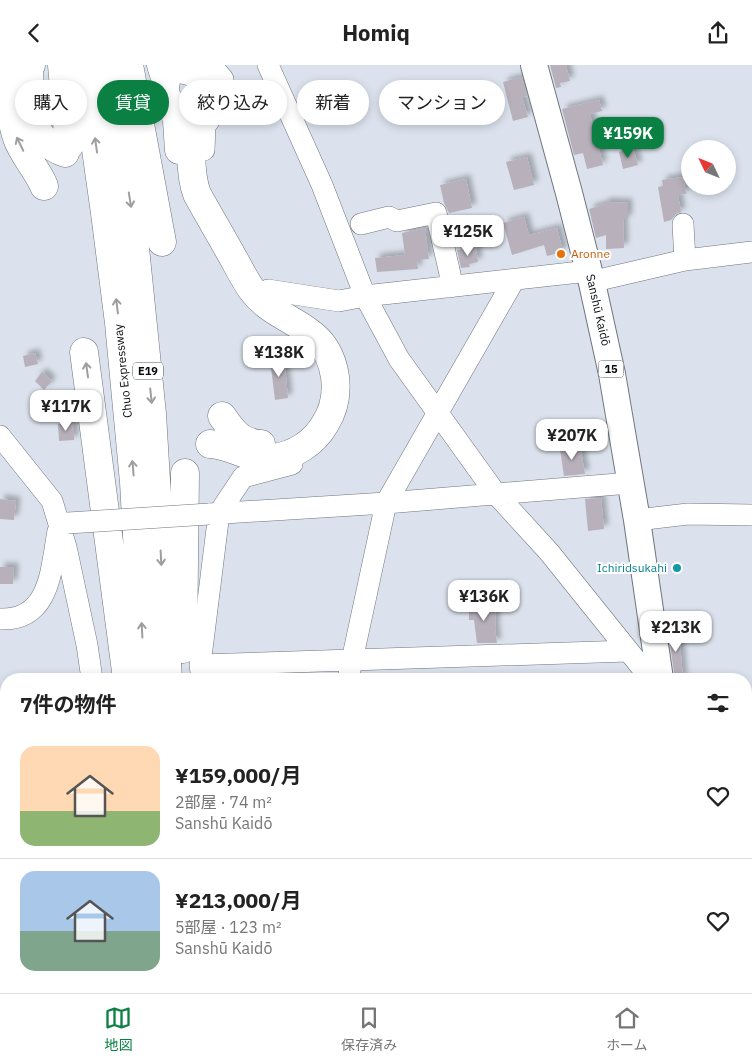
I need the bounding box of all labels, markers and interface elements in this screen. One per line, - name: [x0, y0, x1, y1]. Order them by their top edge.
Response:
- text: Homiq: [342, 18, 410, 47]
- icon: back: [20, 19, 48, 47]
- icon: share: [704, 19, 732, 47]
- chip: 購入: [15, 80, 87, 125]
- chip: 賃貸: [97, 80, 169, 125]
- chip: 絞り込み: [179, 80, 287, 125]
- chip: 新着: [297, 80, 369, 125]
- chip: マンション: [379, 80, 505, 125]
- pin: ¥159K: [593, 117, 663, 159]
- text: ¥159K: [603, 123, 653, 143]
- one-way arrow: [15, 137, 24, 152]
- one-way arrow: [91, 137, 101, 153]
- north arrow: [681, 140, 736, 195]
- map controls: [681, 140, 736, 195]
- one-way arrow: [125, 191, 135, 207]
- pin: ¥125K: [433, 215, 503, 257]
- text: ¥125K: [443, 221, 493, 241]
- place label: Aronne: [571, 246, 610, 261]
- marker: Aronne: [555, 248, 567, 260]
- street label: Sanshū Kaidō: [583, 273, 614, 347]
- one-way arrow: [112, 298, 122, 314]
- street label: Chuo Expressway: [110, 323, 135, 419]
- pin: ¥138K: [244, 335, 314, 378]
- text: ¥138K: [254, 342, 304, 362]
- road number: 15: [598, 361, 624, 377]
- one-way arrow: [82, 362, 92, 378]
- road number: E19: [133, 363, 163, 379]
- one-way arrow: [146, 388, 156, 404]
- pin: ¥117K: [31, 389, 101, 432]
- text: ¥117K: [41, 396, 91, 416]
- pin: ¥207K: [537, 419, 607, 461]
- text: ¥207K: [547, 425, 597, 445]
- one-way arrow: [128, 460, 137, 476]
- one-way arrow: [156, 550, 165, 566]
- place label: Ichiridsukahi: [597, 560, 667, 575]
- marker: Ichiridsukahi: [671, 562, 683, 574]
- pin: ¥136K: [449, 579, 519, 622]
- text: ¥136K: [459, 586, 509, 606]
- pin: ¥213K: [641, 611, 711, 653]
- text: ¥213K: [651, 617, 701, 637]
- one-way arrow: [138, 622, 147, 638]
- icon: filters: [704, 689, 732, 717]
- text: 7件の物件: [20, 690, 117, 718]
- text: ¥159,000/月: [175, 761, 301, 789]
- icon: home: [60, 766, 120, 826]
- icon: heart: [704, 782, 732, 810]
- text: 2部屋 · 74 m²: [175, 792, 272, 812]
- text: Sanshū Kaidō: [175, 813, 272, 833]
- text: ¥213,000/月: [175, 886, 301, 914]
- icon: home: [60, 891, 120, 951]
- icon: heart: [704, 907, 732, 935]
- text: 5部屋 · 123 m²: [175, 917, 281, 937]
- text: Sanshū Kaidō: [175, 938, 272, 958]
- tab: 地図: [104, 1004, 132, 1054]
- tab: 保存済み: [341, 1004, 397, 1054]
- tab: ホーム: [606, 1004, 648, 1054]

